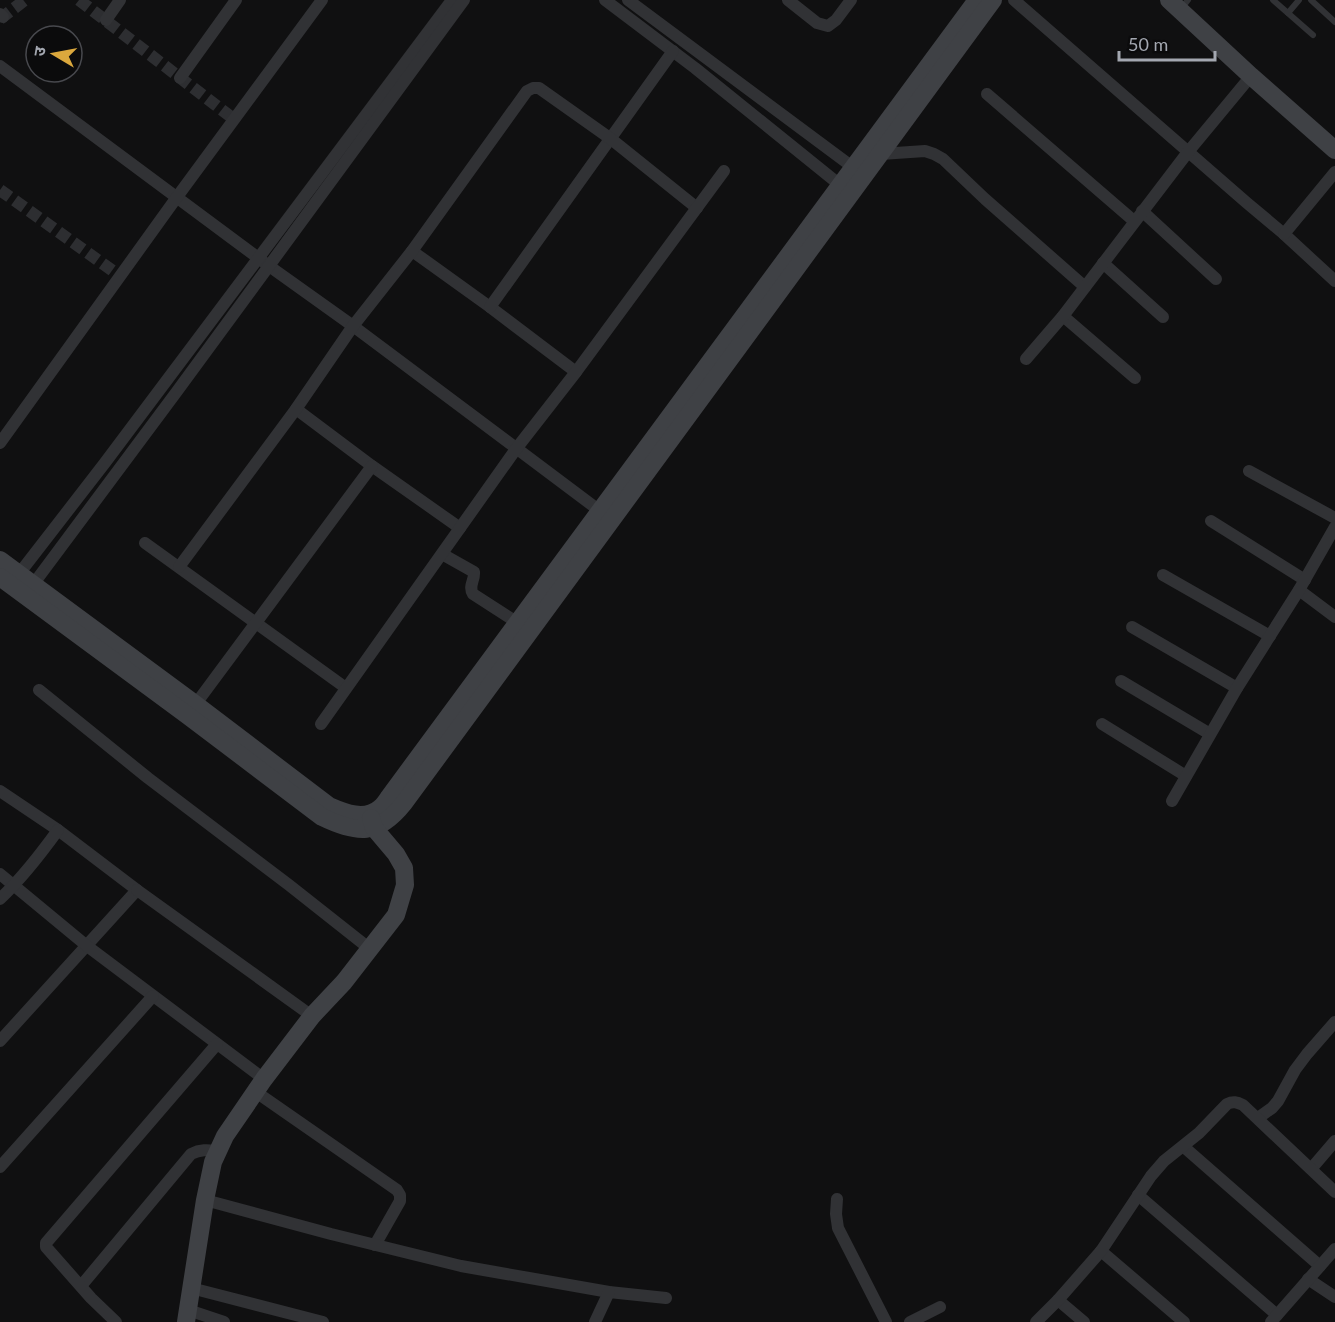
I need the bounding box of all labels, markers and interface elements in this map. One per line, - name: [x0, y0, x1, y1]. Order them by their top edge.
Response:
- north arrow: [24, 24, 84, 84]
- scale bar: [1119, 24, 1215, 62]
- text: 50 m: [1128, 33, 1168, 55]
- text: उ: [29, 44, 49, 58]

